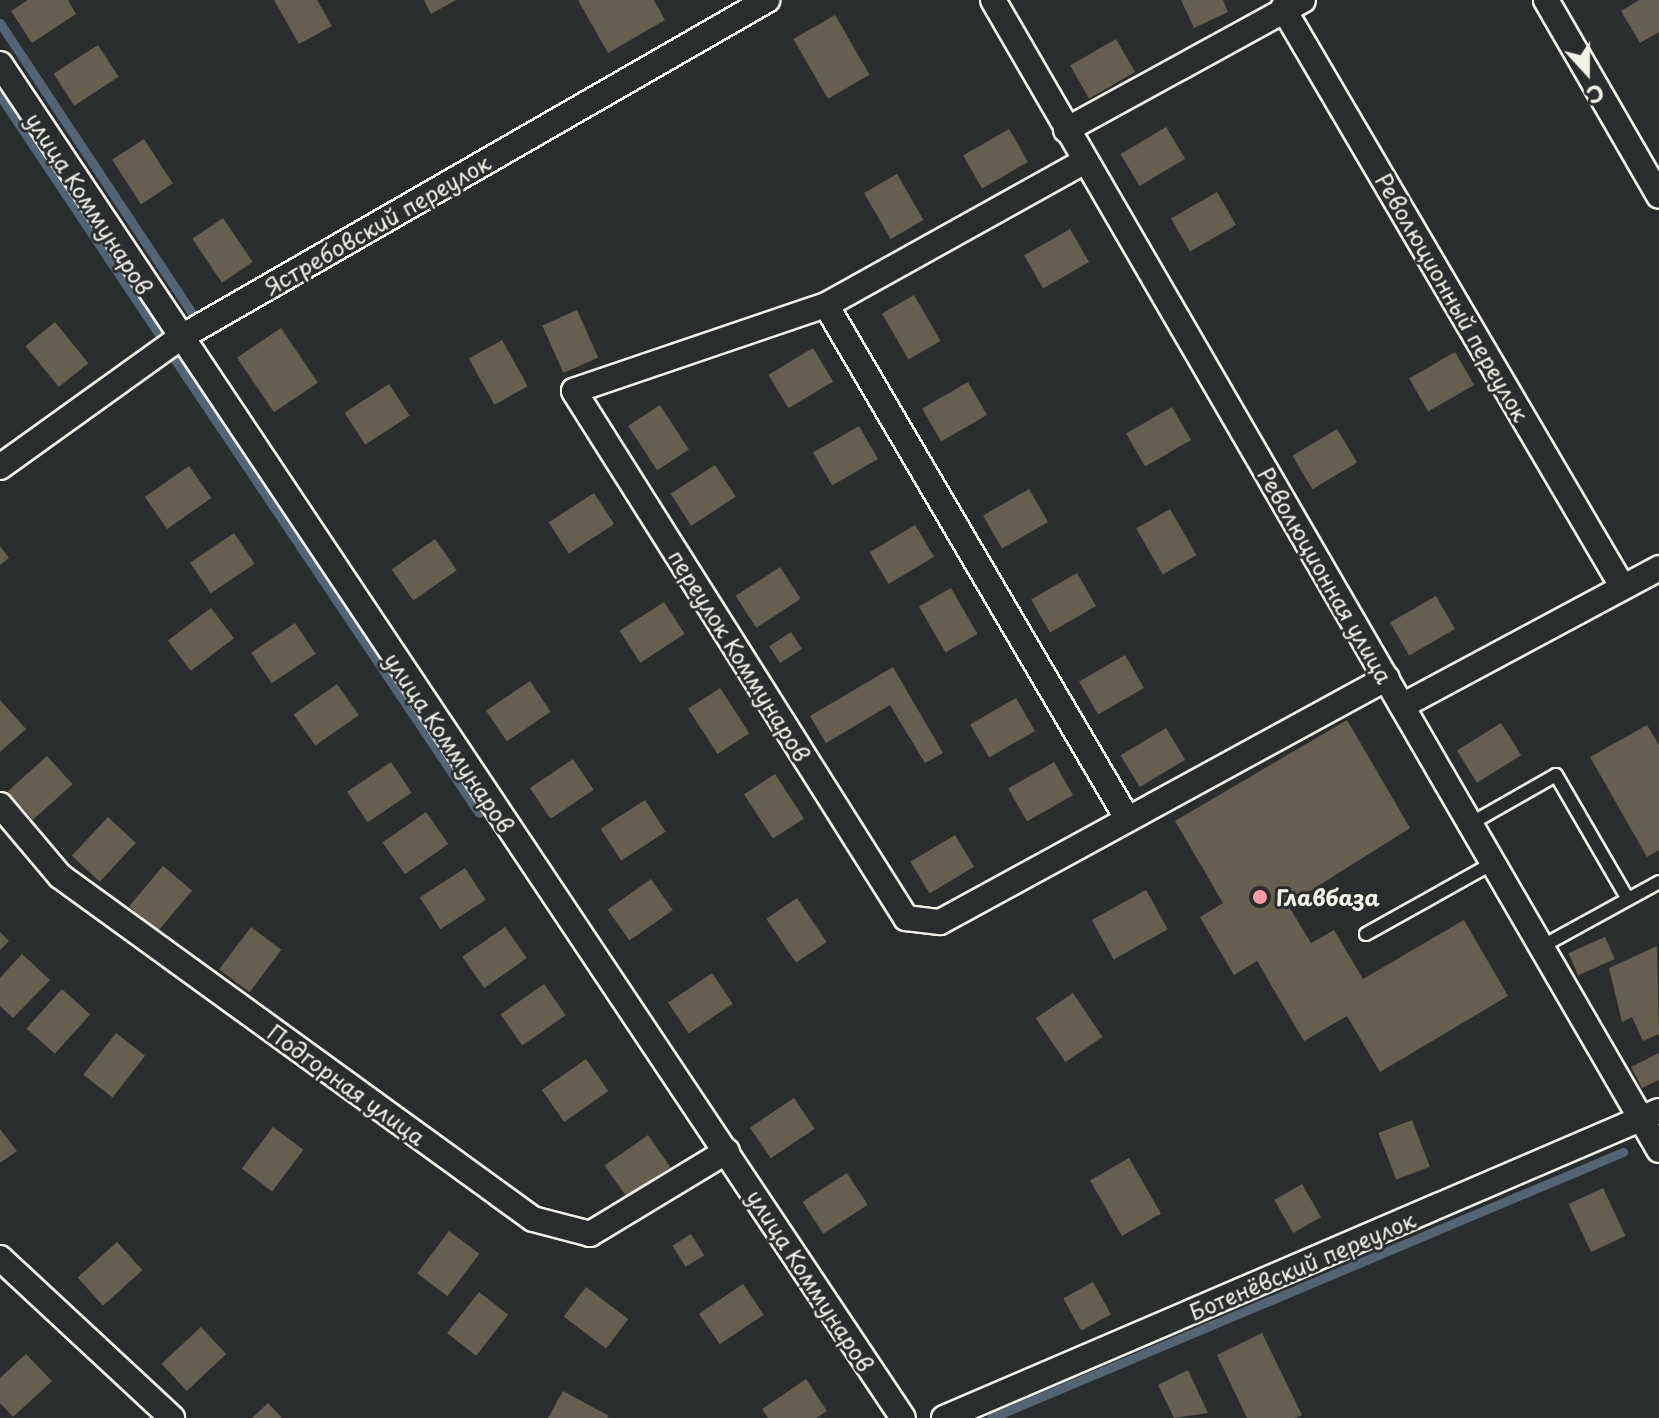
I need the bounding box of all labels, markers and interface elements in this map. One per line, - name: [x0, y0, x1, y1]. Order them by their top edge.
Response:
- north arrow: [1547, 32, 1627, 112]
- text: С: [1582, 77, 1609, 113]
- street label: улица Коммунаров: [21, 107, 159, 299]
- street label: Ястребовский переулок: [259, 148, 495, 300]
- street label: Революционный переулок: [1371, 168, 1535, 426]
- street label: Революционная улица: [1253, 462, 1399, 688]
- street label: переулок Коммунаров: [664, 544, 816, 766]
- street label: улица Коммунаров: [380, 646, 520, 838]
- place label: Главбаза: [1276, 884, 1380, 910]
- marker: Главбаза: [1251, 888, 1269, 906]
- street label: Подгорная улица: [263, 1018, 431, 1150]
- street label: улица Коммунаров: [742, 1184, 880, 1376]
- street label: Ботенёвский переулок: [1185, 1205, 1419, 1325]

